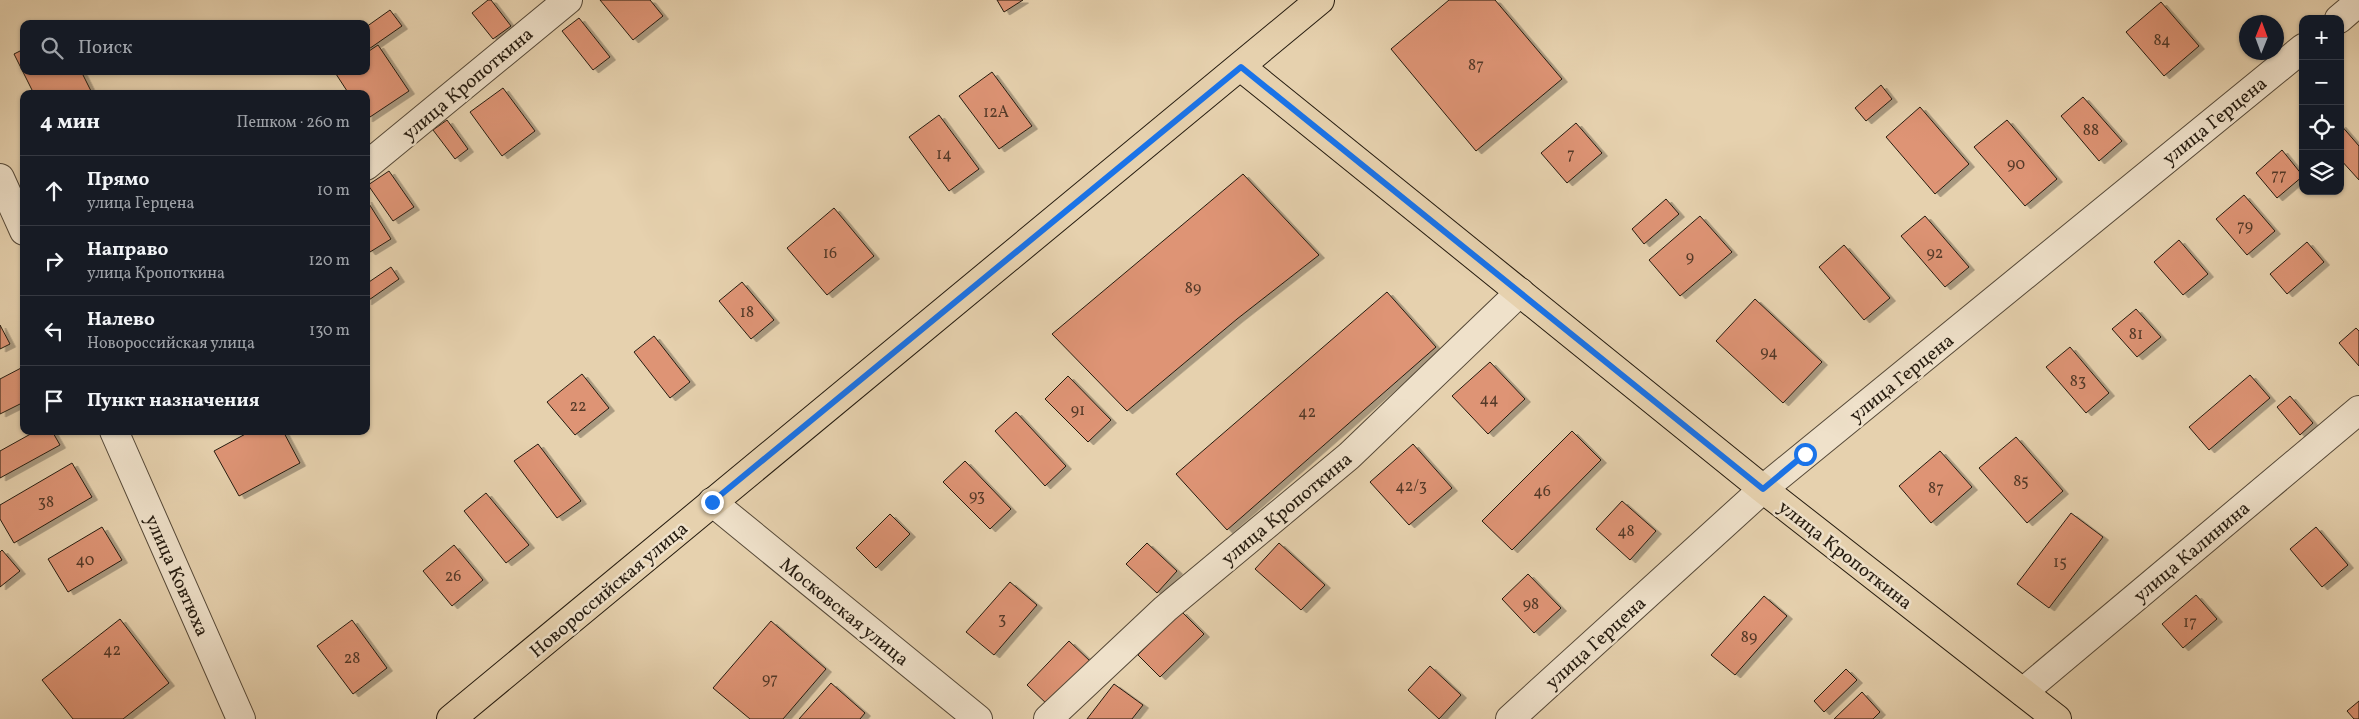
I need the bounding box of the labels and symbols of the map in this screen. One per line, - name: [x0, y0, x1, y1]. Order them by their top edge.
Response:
- north arrow: [2239, 15, 2284, 60]
- street label: улица Кропоткина: [397, 22, 539, 147]
- house number: 84: [2153, 30, 2171, 52]
- house number: 87: [1468, 55, 1484, 77]
- street label: улица Герцена: [2157, 71, 2273, 172]
- house number: 12А: [983, 102, 1009, 124]
- house number: 88: [2083, 120, 2099, 142]
- house number: 14: [936, 144, 952, 166]
- house number: 7: [1567, 144, 1575, 166]
- house number: 90: [2007, 154, 2025, 176]
- house number: 77: [2271, 165, 2287, 187]
- house number: 79: [2237, 216, 2253, 238]
- house number: 16: [823, 243, 837, 265]
- house number: 92: [1927, 243, 1943, 265]
- house number: 9: [1686, 247, 1694, 269]
- house number: 89: [1185, 278, 1201, 300]
- house number: 18: [740, 302, 754, 324]
- house number: 81: [2129, 324, 2143, 346]
- street label: улица Герцена: [1844, 328, 1960, 429]
- house number: 94: [1760, 342, 1778, 364]
- house number: 83: [2070, 371, 2086, 393]
- house number: 44: [1479, 389, 1499, 411]
- house number: 22: [569, 396, 587, 418]
- house number: 91: [1071, 400, 1085, 422]
- house number: 42: [1298, 402, 1316, 424]
- route start: [1794, 443, 1817, 466]
- street label: улица Кропоткина: [1216, 447, 1358, 572]
- house number: 85: [2013, 471, 2029, 493]
- house number: 42/3: [1395, 476, 1427, 498]
- house number: 87: [1928, 478, 1944, 500]
- house number: 46: [1533, 481, 1551, 503]
- house number: 93: [969, 486, 985, 508]
- route end: [701, 491, 724, 514]
- house number: 38: [38, 492, 54, 514]
- street label: улица Кропоткина: [1772, 495, 1917, 616]
- street label: улица Калинина: [2128, 496, 2256, 609]
- street label: улица Ковтюха: [138, 511, 215, 641]
- street label: Новороссийская улица: [525, 516, 694, 665]
- house number: 48: [1617, 521, 1635, 543]
- house number: 40: [76, 550, 94, 572]
- street label: Московская улица: [774, 552, 914, 673]
- house number: 15: [2053, 552, 2067, 574]
- house number: 26: [445, 566, 461, 588]
- street label: улица Герцена: [1540, 591, 1653, 696]
- house number: 98: [1523, 594, 1539, 616]
- house number: 3: [998, 609, 1006, 631]
- house number: 17: [2183, 612, 2197, 634]
- house number: 89: [1741, 627, 1757, 649]
- house number: 42: [103, 640, 121, 662]
- house number: 28: [344, 648, 360, 670]
- house number: 97: [762, 669, 778, 691]

